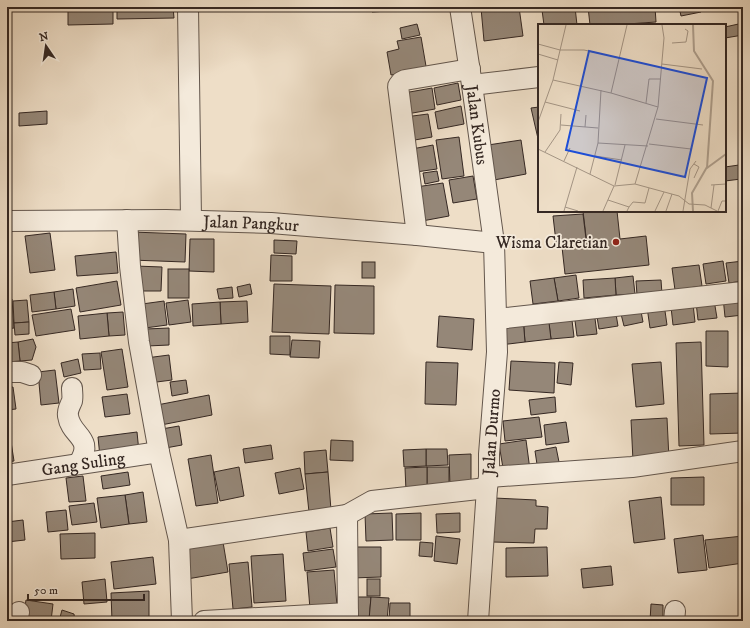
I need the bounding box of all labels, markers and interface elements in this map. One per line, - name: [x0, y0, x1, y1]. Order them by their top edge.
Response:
- inset map: [538, 24, 726, 212]
- north arrow: [26, 26, 66, 66]
- text: N: [38, 29, 50, 45]
- street label: Jalan Kubus: [460, 82, 493, 166]
- street label: Jalan Pangkur: [201, 211, 300, 237]
- place label: Wisma Claretian: [495, 232, 608, 254]
- marker: Wisma Claretian: [611, 237, 621, 247]
- street label: Jalan Durmo: [478, 388, 506, 478]
- street label: Gang Suling: [40, 447, 127, 482]
- scale bar: [28, 576, 144, 602]
- text: 50 m: [34, 583, 58, 598]

